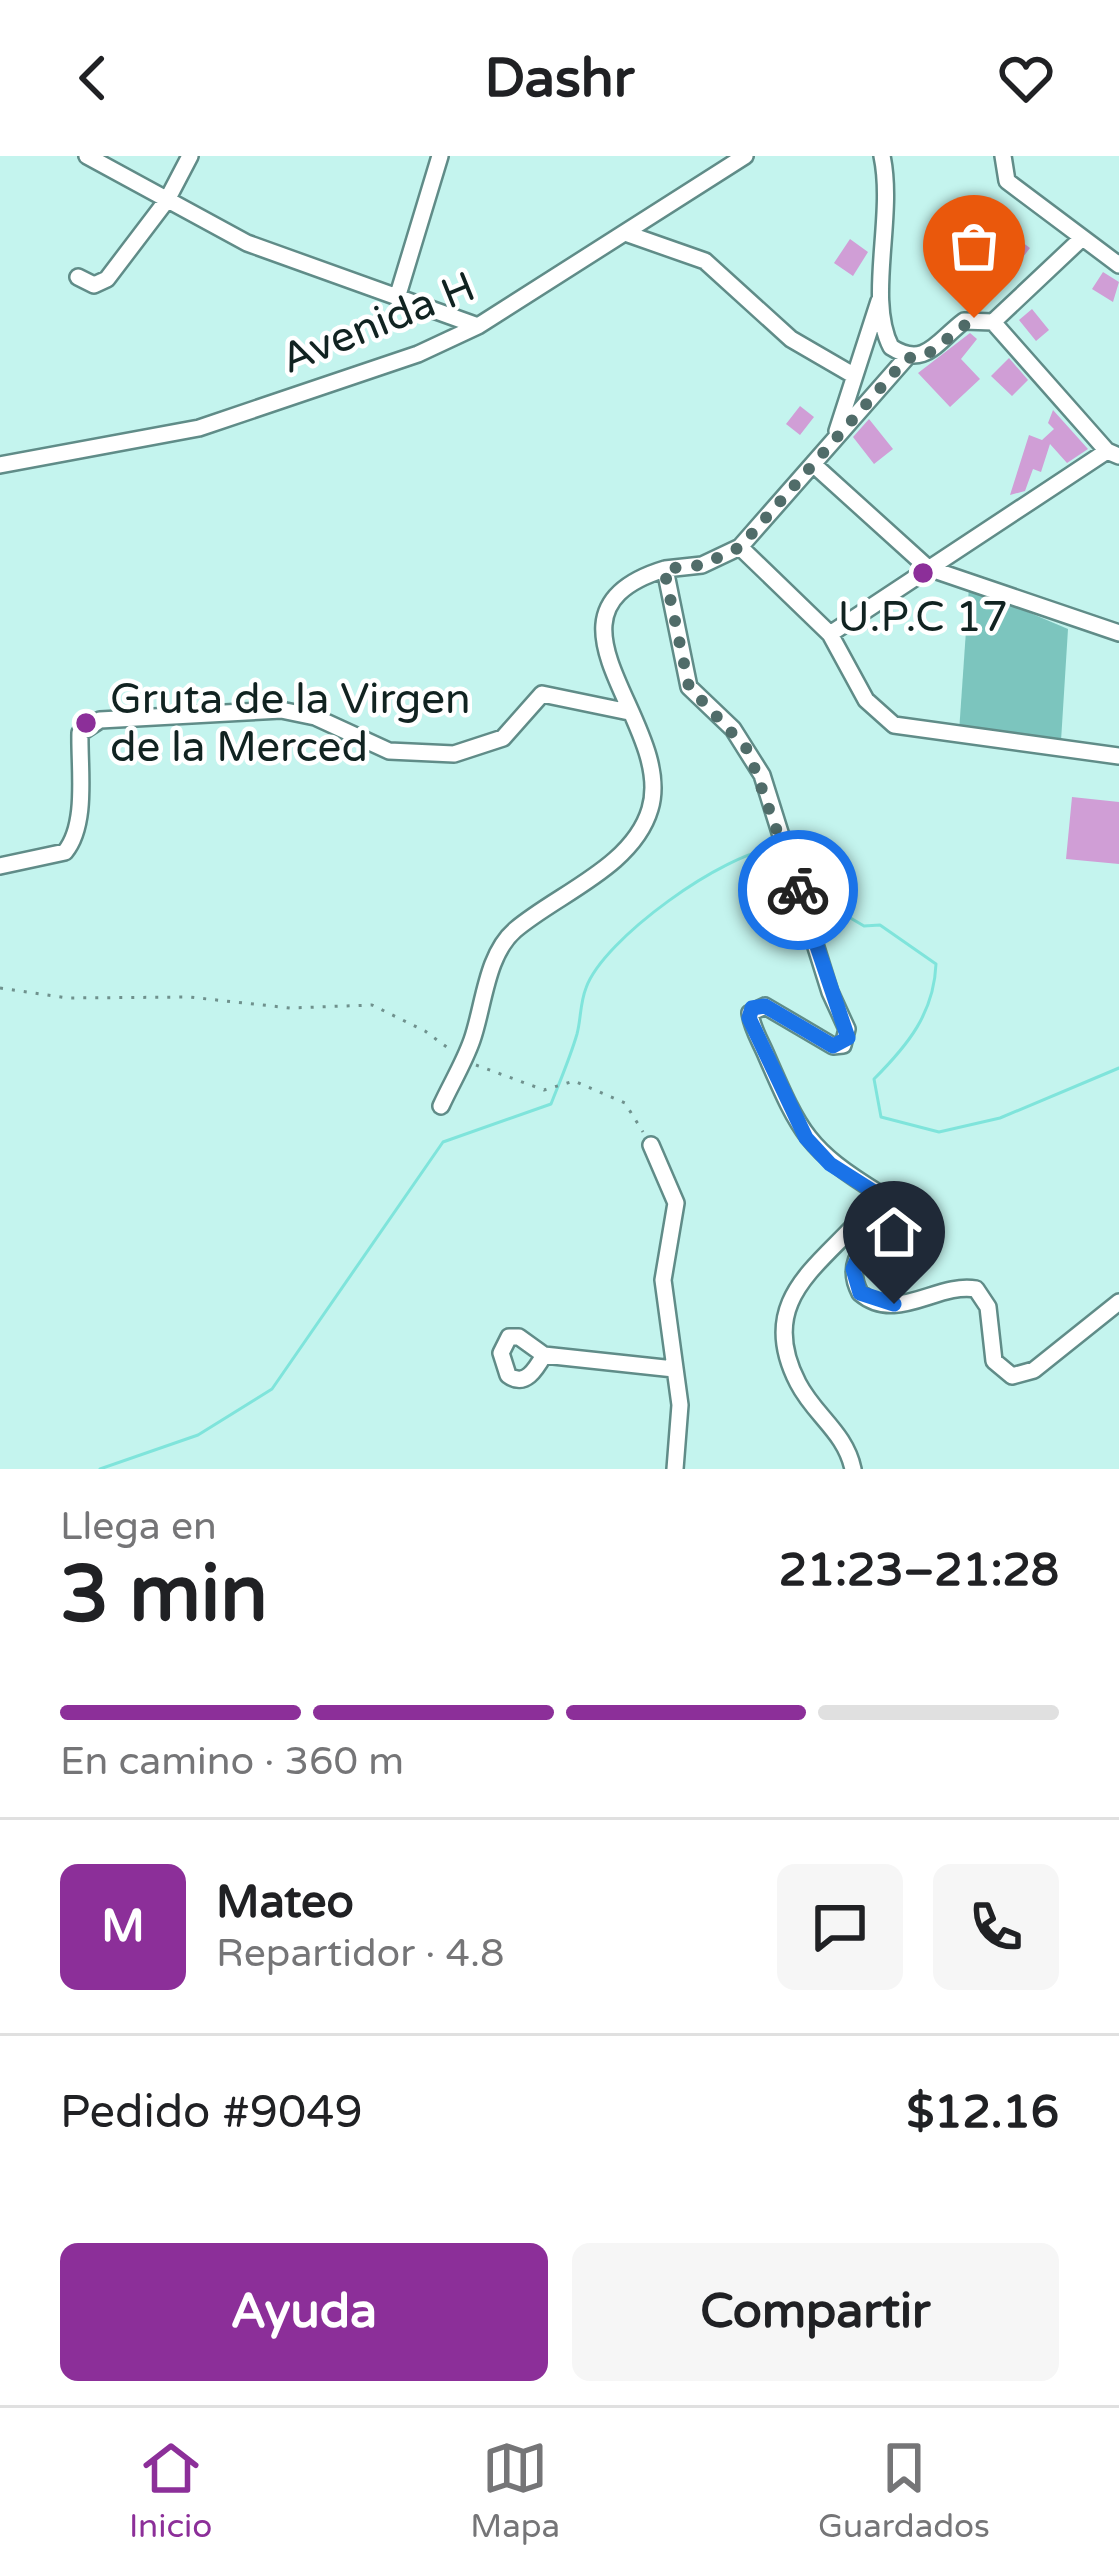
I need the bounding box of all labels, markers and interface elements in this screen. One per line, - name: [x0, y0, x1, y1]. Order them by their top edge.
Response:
- icon: back: [60, 45, 126, 111]
- icon: heart: [993, 45, 1059, 111]
- text: Dashr: [485, 46, 634, 111]
- pin: [923, 195, 1025, 318]
- icon: bag: [941, 213, 1007, 279]
- street label: Avenida H: [274, 261, 482, 385]
- marker: U.P.C 17: [910, 560, 936, 586]
- place label: U.P.C 17: [838, 592, 1008, 643]
- place label: Gruta de la Virgen de la Merced: [110, 674, 471, 773]
- marker: Gruta de la Virgen de la Merced: [73, 710, 99, 736]
- courier: [738, 830, 858, 950]
- icon: bike: [765, 857, 831, 923]
- pin: [843, 1181, 945, 1304]
- icon: home: [861, 1199, 927, 1265]
- text: Llega en: [60, 1503, 217, 1550]
- text: 21:23–21:28: [779, 1544, 1059, 1598]
- text: 3 min: [60, 1548, 268, 1642]
- text: En camino · 360 m: [60, 1738, 404, 1785]
- button: chat: [777, 1864, 903, 1990]
- button: phone: [933, 1864, 1059, 1990]
- text: Mateo: [216, 1876, 354, 1930]
- text: M: [101, 1900, 145, 1954]
- text: Repartidor · 4.8: [216, 1930, 505, 1977]
- text: Pedido #9049: [60, 2086, 363, 2140]
- text: $12.16: [907, 2086, 1059, 2140]
- button: Ayuda: [60, 2243, 548, 2381]
- button: Compartir: [572, 2243, 1059, 2381]
- tab: Inicio: [129, 2435, 212, 2546]
- tab: Mapa: [470, 2435, 560, 2546]
- tab: Guardados: [818, 2435, 990, 2546]

